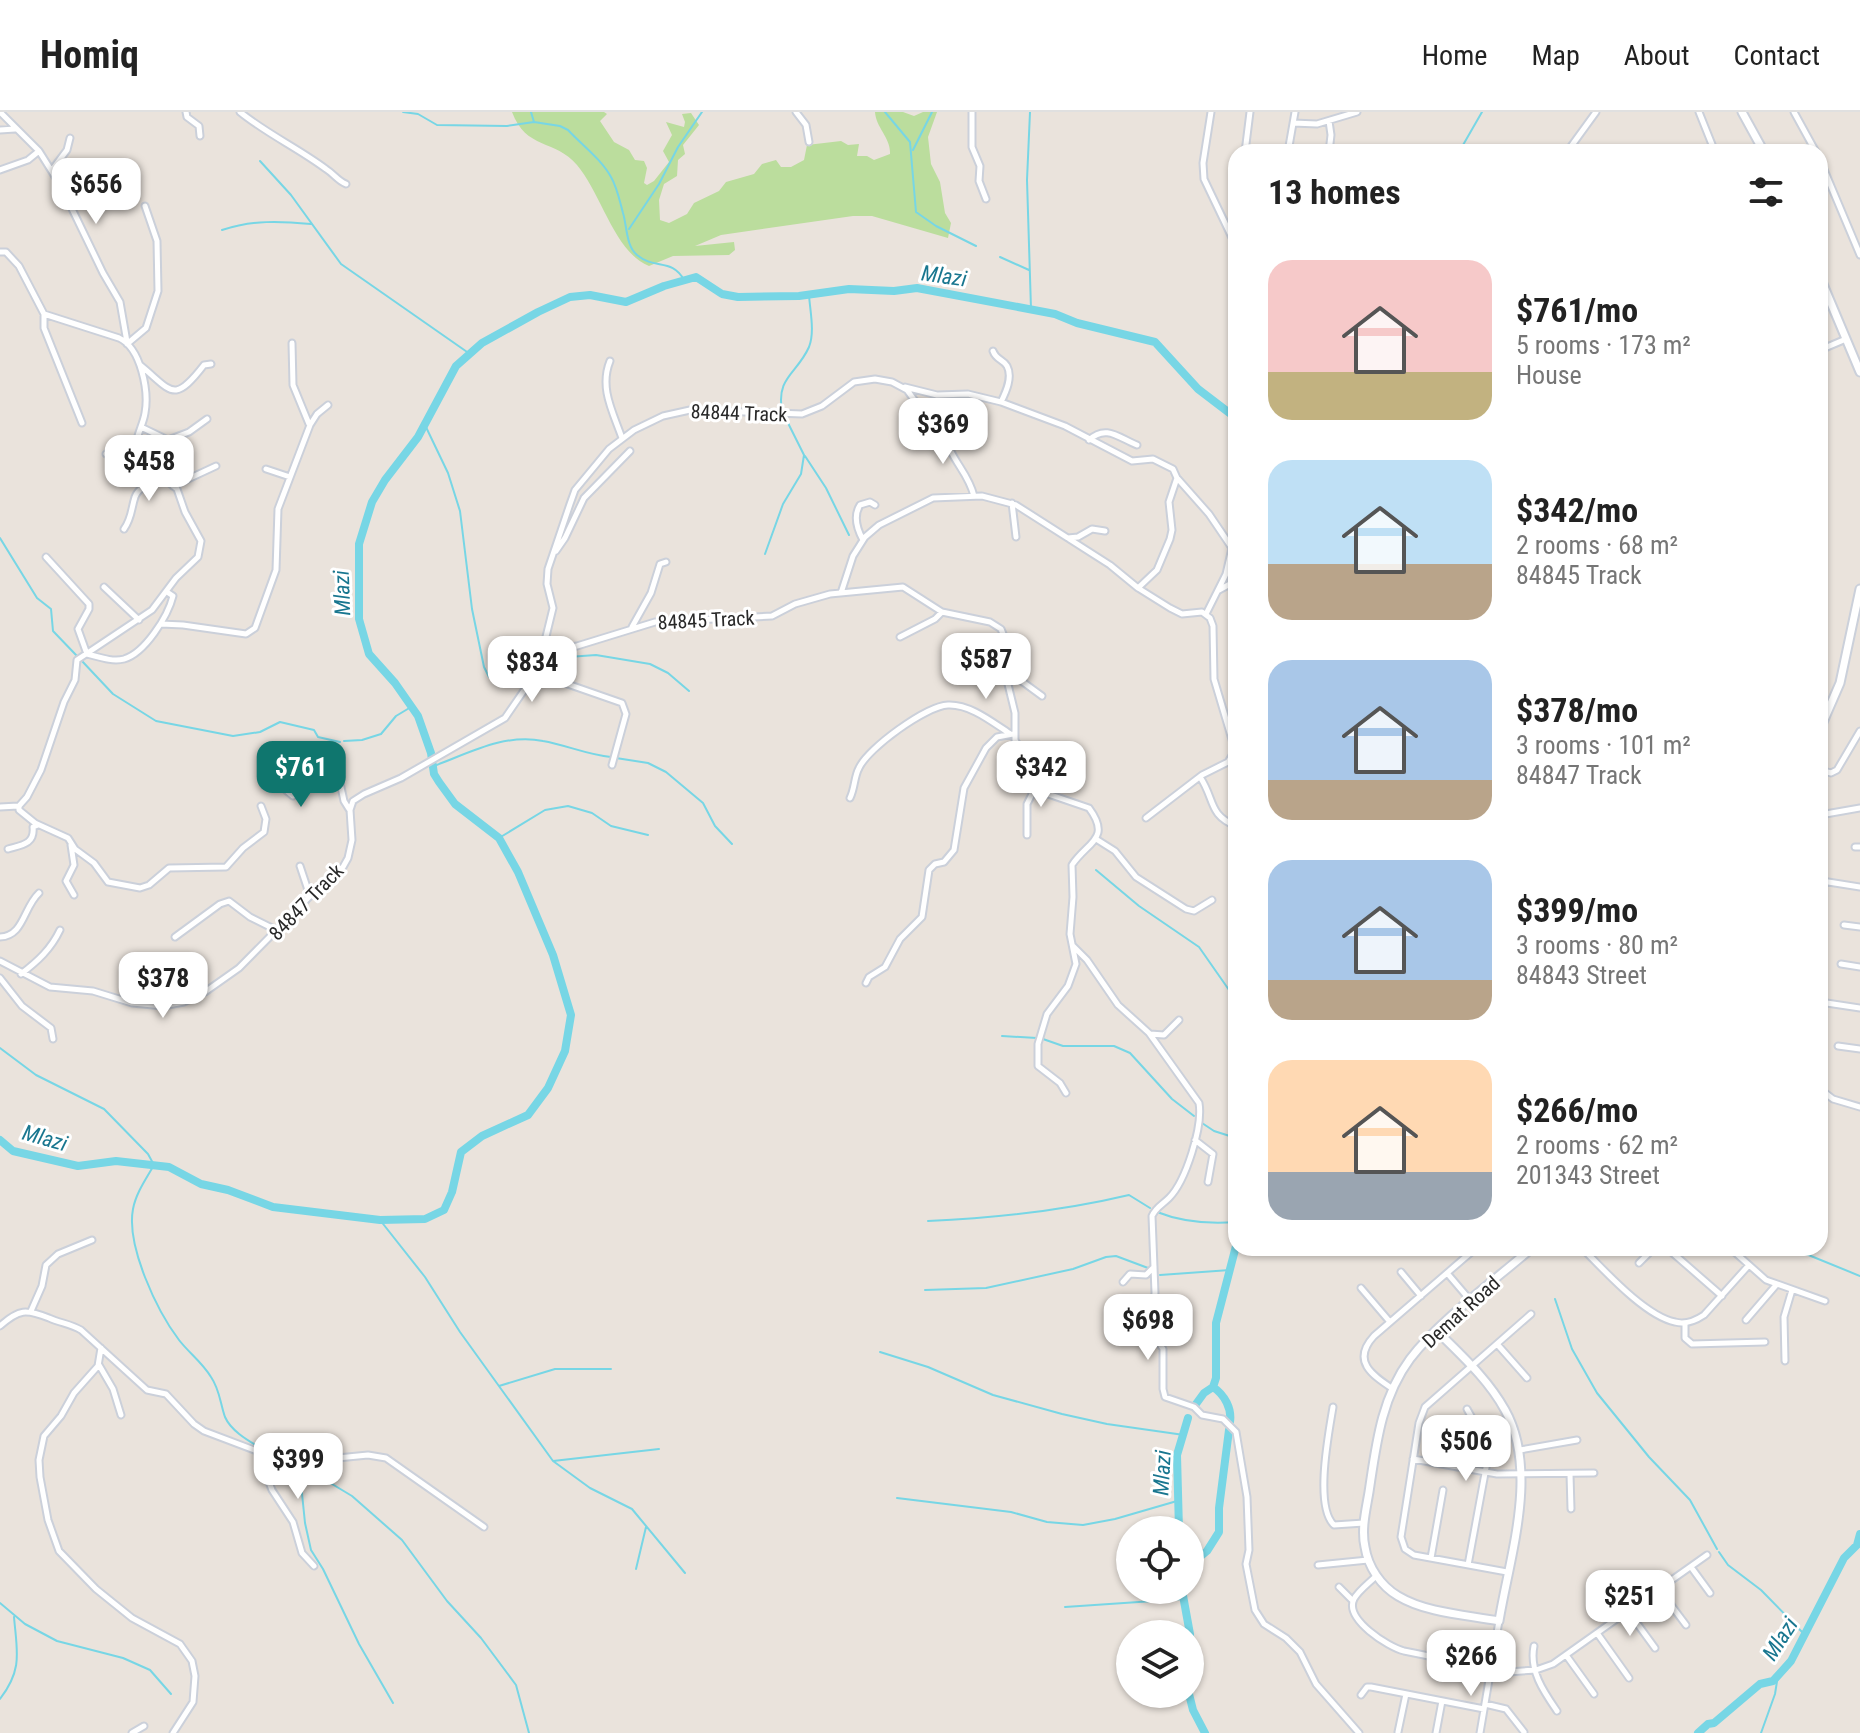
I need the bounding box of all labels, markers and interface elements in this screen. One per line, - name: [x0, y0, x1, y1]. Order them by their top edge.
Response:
- text: Homiq: [40, 33, 139, 77]
- text: Home: [1422, 39, 1487, 72]
- text: Map: [1531, 39, 1580, 72]
- text: About: [1624, 39, 1690, 72]
- text: Contact: [1734, 39, 1820, 72]
- pin: $656: [49, 158, 143, 226]
- text: $656: [70, 169, 122, 199]
- icon: filters: [1744, 170, 1788, 214]
- text: 13 homes: [1268, 172, 1401, 212]
- water label: Mlazi: [920, 260, 968, 292]
- text: $761/mo: [1516, 290, 1638, 330]
- icon: home: [1332, 292, 1428, 388]
- text: 5 rooms · 173 m²: [1516, 330, 1691, 360]
- text: House: [1516, 360, 1582, 390]
- pin: $369: [896, 398, 990, 466]
- street label: 84844 Track: [690, 399, 788, 427]
- text: $369: [917, 409, 969, 439]
- pin: $458: [102, 435, 196, 503]
- text: $458: [123, 446, 175, 476]
- text: $342/mo: [1516, 490, 1638, 530]
- icon: home: [1332, 492, 1428, 588]
- text: 2 rooms · 68 m²: [1516, 530, 1678, 560]
- text: 84845 Track: [1516, 560, 1642, 590]
- water label: Mlazi: [329, 570, 355, 616]
- street label: 84845 Track: [657, 605, 755, 635]
- pin: $587: [939, 633, 1033, 701]
- pin: $834: [485, 636, 579, 704]
- text: $587: [960, 644, 1012, 674]
- text: $834: [506, 647, 558, 677]
- text: $378/mo: [1516, 690, 1638, 730]
- icon: home: [1332, 692, 1428, 788]
- text: 3 rooms · 101 m²: [1516, 730, 1691, 760]
- pin: $761: [254, 741, 348, 809]
- pin: $342: [994, 741, 1088, 809]
- text: $761: [275, 752, 327, 782]
- text: $342: [1015, 752, 1067, 782]
- text: 84847 Track: [1516, 760, 1642, 790]
- street label: 84847 Track: [264, 859, 348, 945]
- text: $399/mo: [1516, 890, 1638, 930]
- icon: home: [1332, 892, 1428, 988]
- text: 3 rooms · 80 m²: [1516, 930, 1678, 960]
- pin: $378: [116, 952, 210, 1020]
- text: 84843 Street: [1516, 960, 1647, 990]
- text: $378: [137, 963, 189, 993]
- text: $266/mo: [1516, 1090, 1638, 1130]
- icon: home: [1332, 1092, 1428, 1188]
- water label: Mlazi: [20, 1120, 70, 1156]
- text: 2 rooms · 62 m²: [1516, 1130, 1678, 1160]
- text: 201343 Street: [1516, 1160, 1660, 1190]
- street label: Demat Road: [1417, 1271, 1505, 1353]
- pin: $698: [1101, 1294, 1195, 1362]
- text: $698: [1122, 1305, 1174, 1335]
- pin: $506: [1419, 1415, 1513, 1483]
- text: $506: [1440, 1426, 1492, 1456]
- pin: $399: [251, 1433, 345, 1501]
- text: $399: [272, 1444, 324, 1474]
- water label: Mlazi: [1148, 1450, 1176, 1496]
- map controls: [1116, 1516, 1204, 1708]
- button: locate: [1116, 1516, 1204, 1604]
- pin: $251: [1583, 1570, 1677, 1638]
- text: $251: [1604, 1581, 1656, 1611]
- water label: Mlazi: [1757, 1613, 1803, 1665]
- button: layers: [1116, 1620, 1204, 1708]
- pin: $266: [1424, 1630, 1518, 1698]
- text: $266: [1445, 1641, 1497, 1671]

